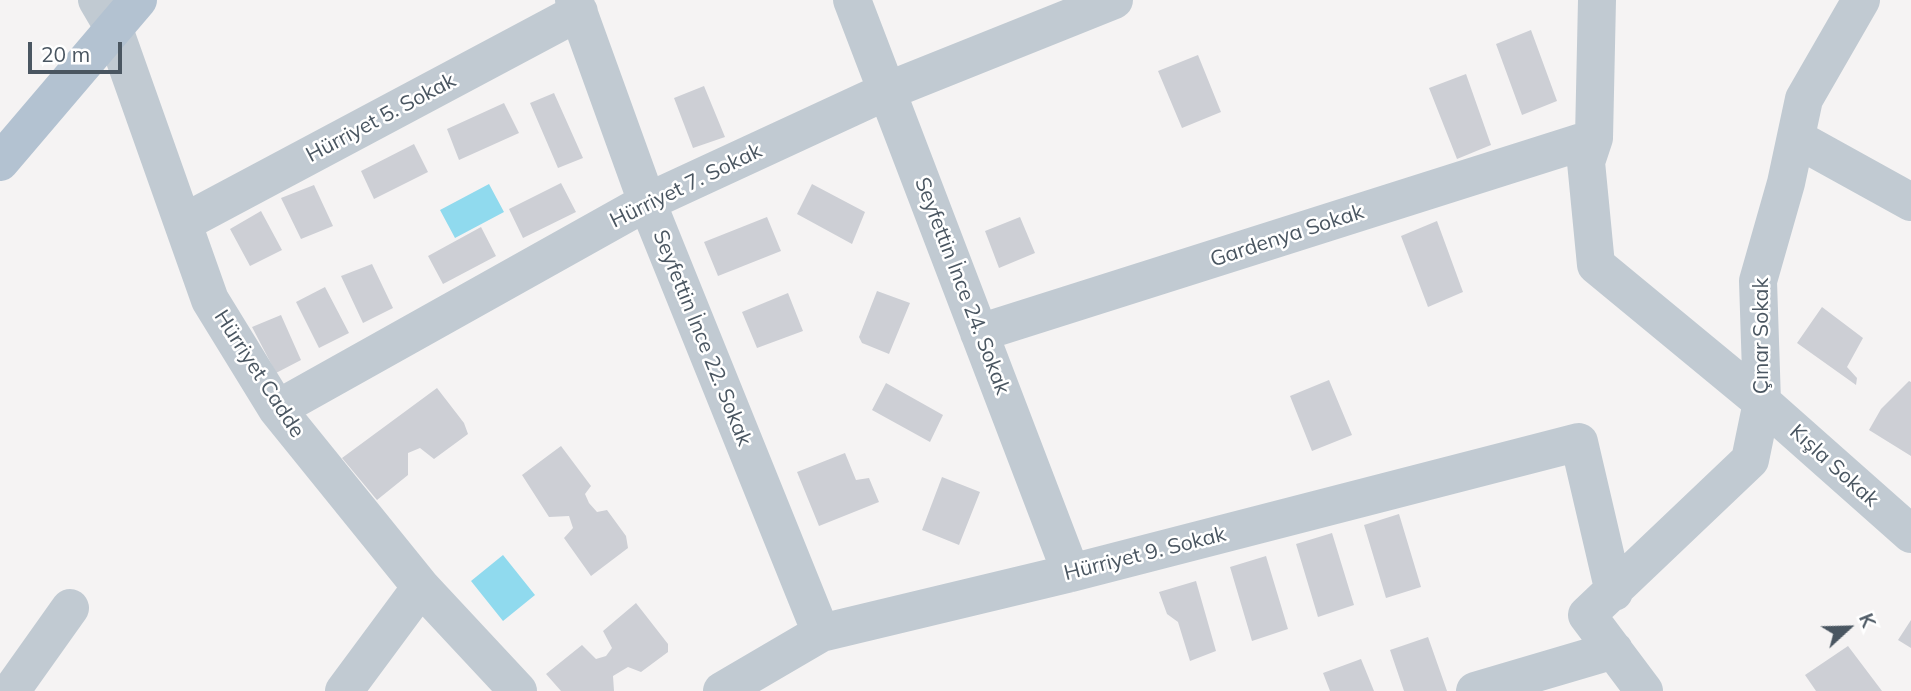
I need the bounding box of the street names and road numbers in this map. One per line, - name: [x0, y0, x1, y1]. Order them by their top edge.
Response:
- street label: Hürriyet 5. Sokak: [302, 68, 460, 168]
- street label: Hürriyet 7. Sokak: [606, 138, 766, 234]
- street label: Seyfettin İnce 24. Sokak: [909, 174, 1015, 398]
- street label: Gardenya Sokak: [1207, 199, 1367, 273]
- street label: Seyfettin İnce 22. Sokak: [647, 226, 757, 450]
- street label: Çınar Sokak: [1749, 278, 1775, 394]
- street label: Hürriyet Cadde: [208, 306, 310, 442]
- street label: Kışla Sokak: [1784, 419, 1884, 513]
- street label: Hürriyet 9. Sokak: [1062, 522, 1228, 586]

